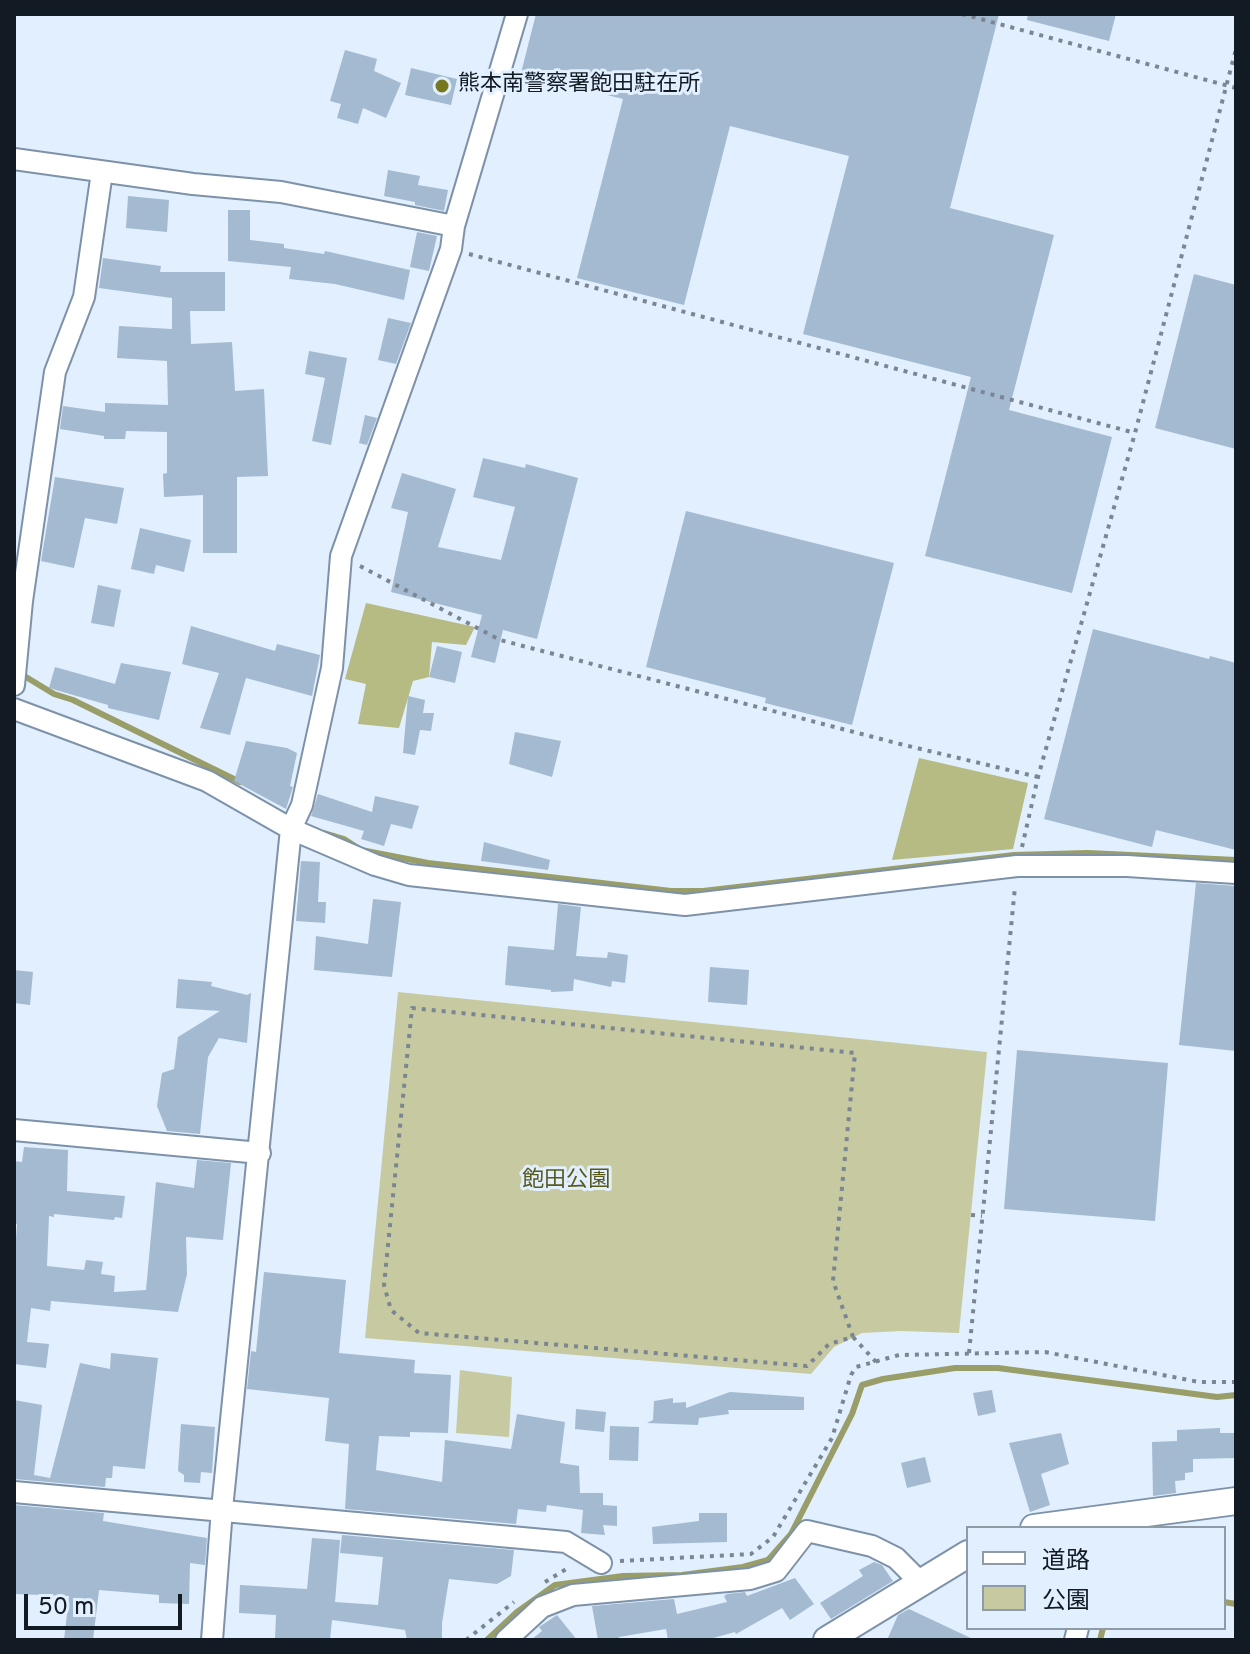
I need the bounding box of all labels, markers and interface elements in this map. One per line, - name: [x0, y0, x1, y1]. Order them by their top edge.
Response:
- place label: 熊本南警察署飽田駐在所: [458, 73, 700, 99]
- marker: 熊本南警察署飽田駐在所: [433, 77, 451, 95]
- park label: 飽田公園: [522, 1169, 610, 1195]
- legend: [966, 1526, 1226, 1630]
- text: 道路: [1042, 1547, 1090, 1577]
- scale bar: [28, 1578, 186, 1628]
- text: 公園: [1042, 1587, 1090, 1617]
- text: 50 m: [38, 1593, 94, 1623]

